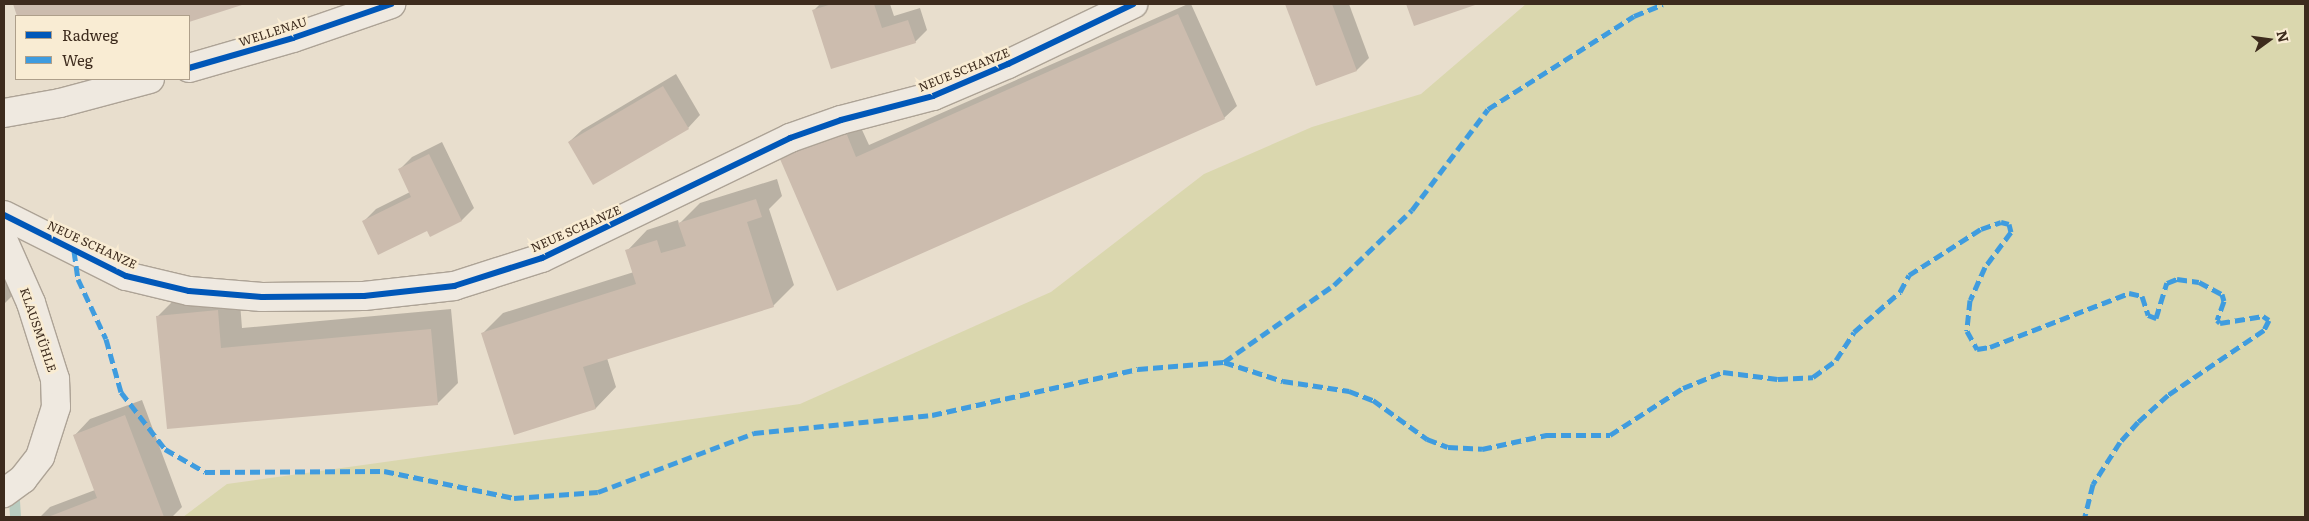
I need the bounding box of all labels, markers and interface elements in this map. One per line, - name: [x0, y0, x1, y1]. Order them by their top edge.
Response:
- street label: WELLENAU: [237, 14, 309, 50]
- legend: [15, 15, 190, 80]
- north arrow: [2244, 15, 2294, 65]
- text: Radweg: [62, 23, 118, 46]
- text: N: [2272, 28, 2295, 44]
- street label: NEUE SCHANZE: [916, 45, 1012, 95]
- text: Weg: [62, 48, 93, 71]
- street label: NEUE SCHANZE: [529, 203, 623, 255]
- street label: NEUE SCHANZE: [45, 218, 139, 272]
- street label: KLAUSMÜHLE: [17, 286, 59, 374]

